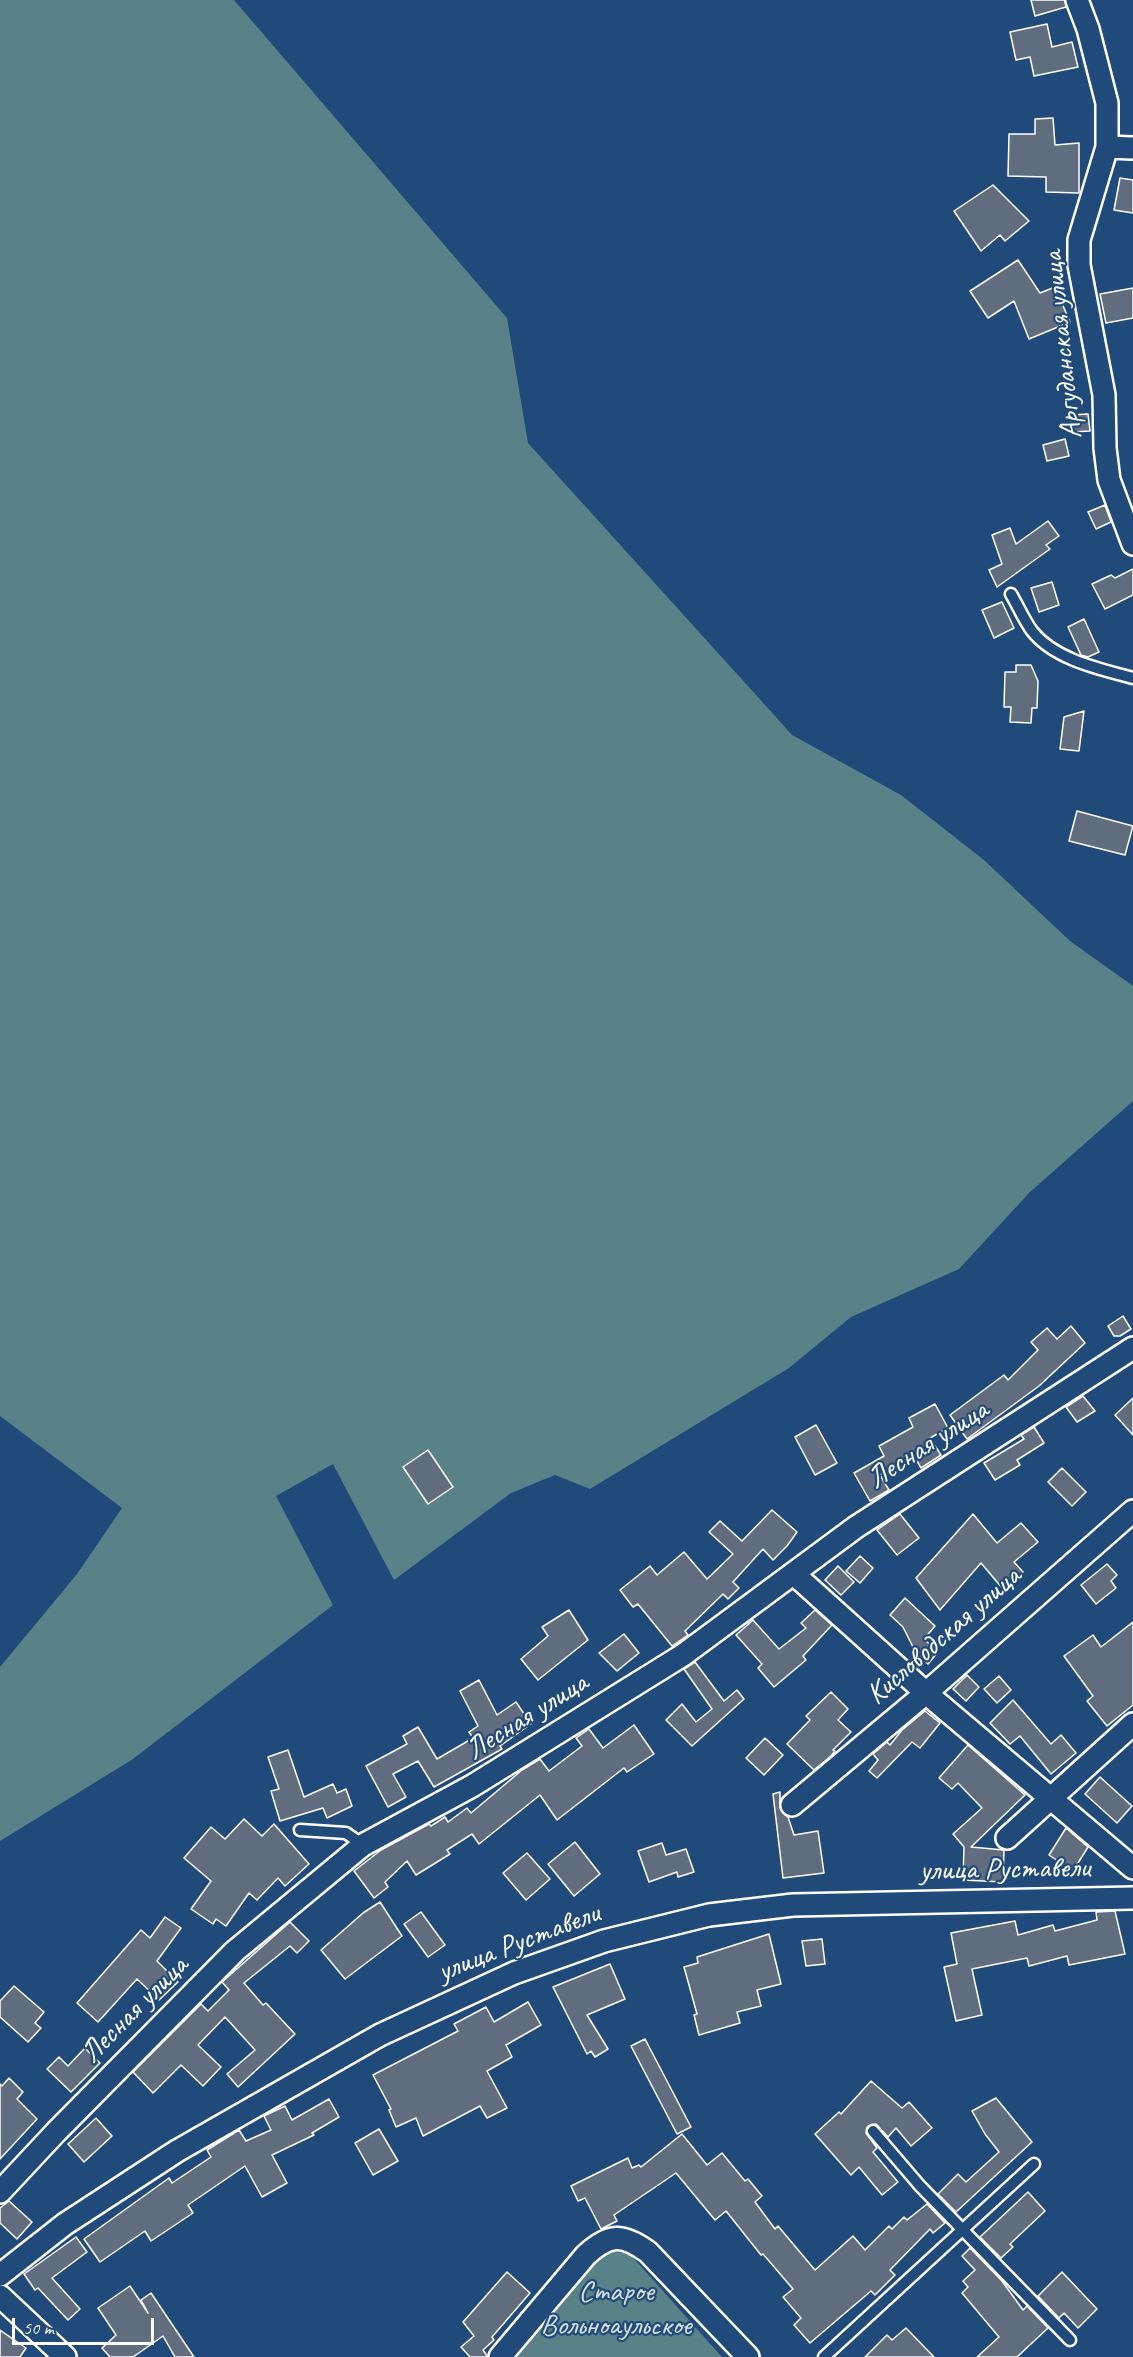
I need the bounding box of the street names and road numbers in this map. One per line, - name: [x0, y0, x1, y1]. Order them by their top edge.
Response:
- street label: Аргуданская улица: [1035, 249, 1091, 441]
- street label: Лесная улица: [861, 1393, 995, 1497]
- street label: Кисловодская улица: [859, 1559, 1029, 1713]
- street label: Лесная улица: [459, 1665, 595, 1769]
- street label: улица Руставели: [919, 1851, 1091, 1889]
- street label: улица Руставели: [433, 1896, 605, 1990]
- street label: Лесная улица: [74, 1949, 196, 2071]

